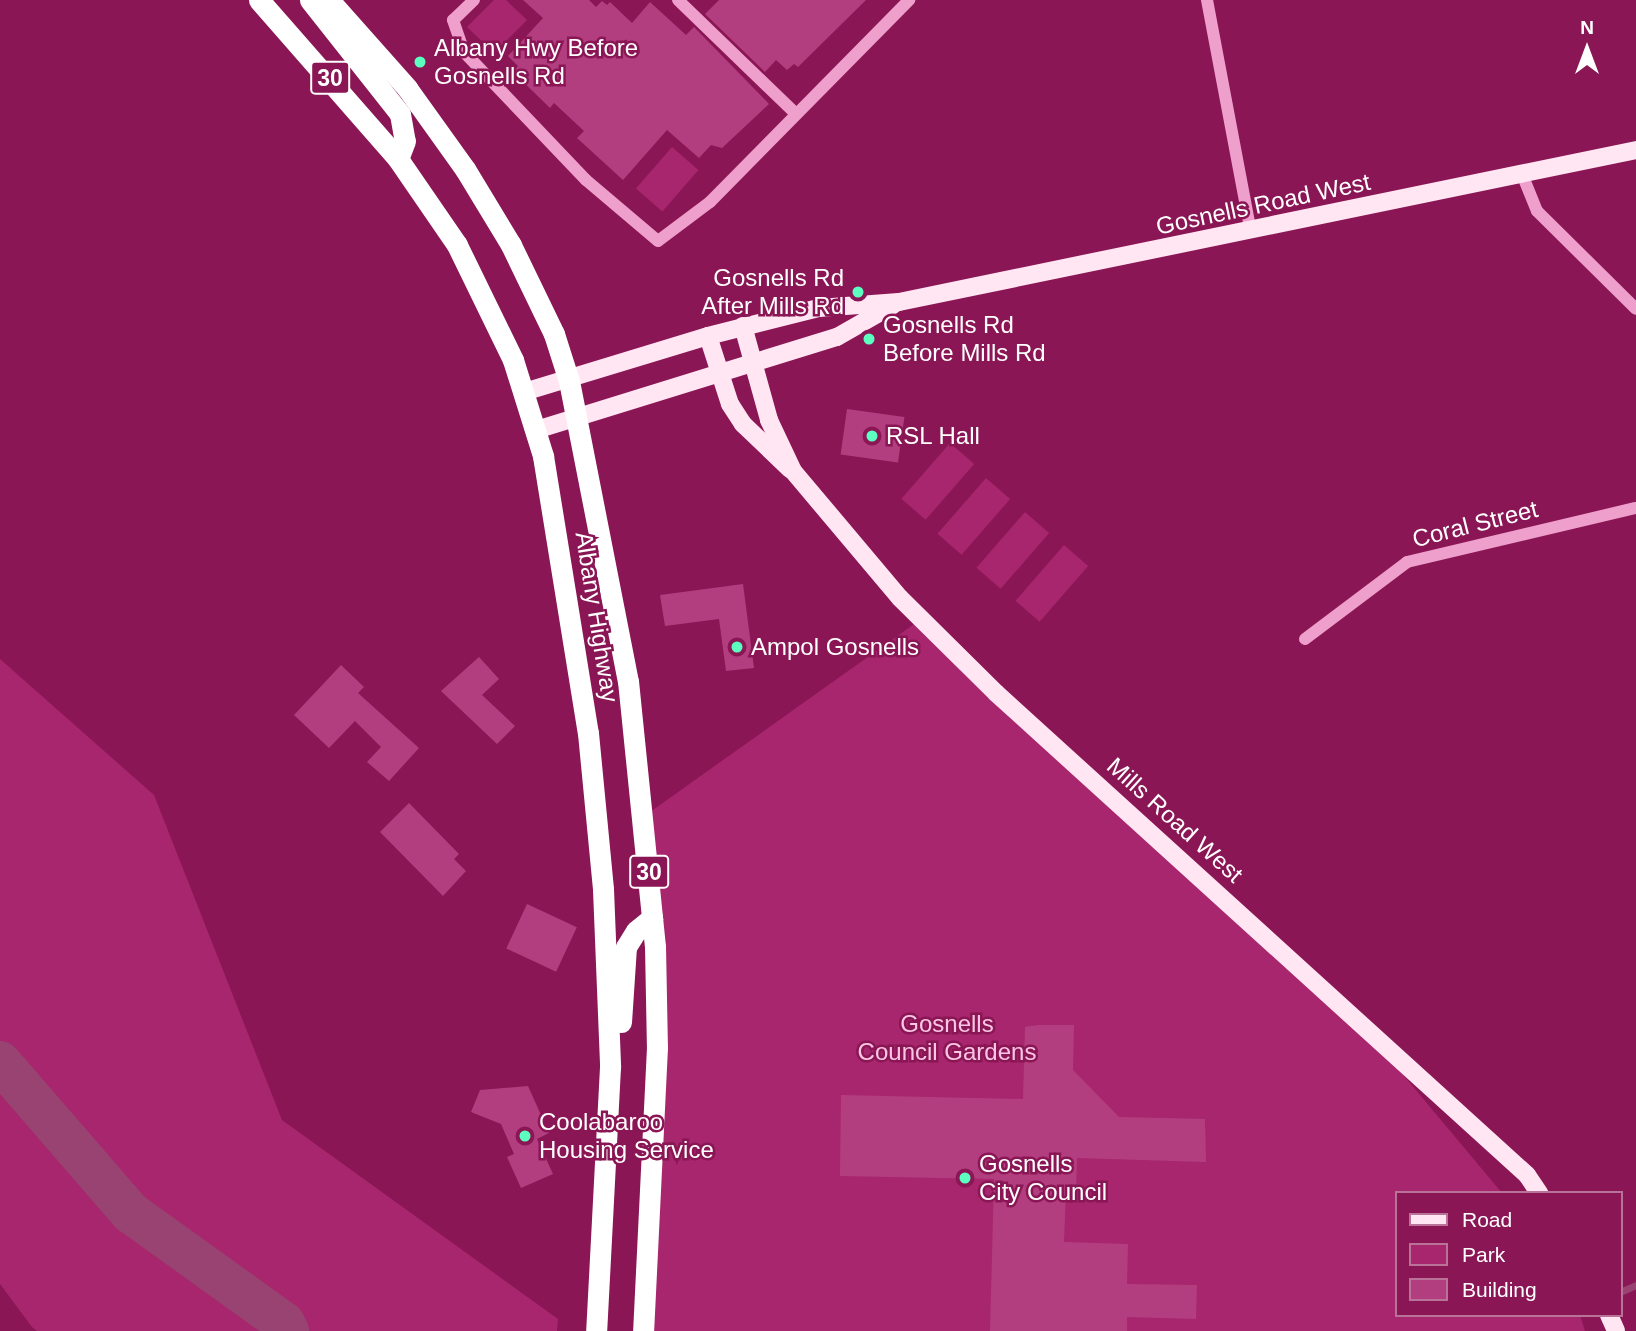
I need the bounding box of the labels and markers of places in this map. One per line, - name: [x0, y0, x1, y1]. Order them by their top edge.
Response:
- place label: Albany Hwy Before Gosnells Rd: [434, 34, 638, 90]
- marker: Albany Hwy Before Gosnells Rd: [412, 54, 428, 70]
- place label: Gosnells Rd After Mills Rd: [701, 264, 844, 320]
- marker: Gosnells Rd After Mills Rd: [850, 284, 866, 300]
- place label: Gosnells Rd Before Mills Rd: [883, 311, 1046, 367]
- marker: Gosnells Rd Before Mills Rd: [861, 331, 877, 347]
- place label: RSL Hall: [886, 422, 981, 450]
- marker: RSL Hall: [864, 428, 880, 444]
- place label: Ampol Gosnells: [751, 633, 919, 661]
- marker: Ampol Gosnells: [729, 639, 745, 655]
- place label: Coolabaroo Housing Service: [539, 1108, 714, 1164]
- marker: Coolabaroo Housing Service: [517, 1128, 533, 1144]
- place label: Gosnells City Council: [979, 1150, 1107, 1206]
- marker: Gosnells City Council: [957, 1170, 973, 1186]

